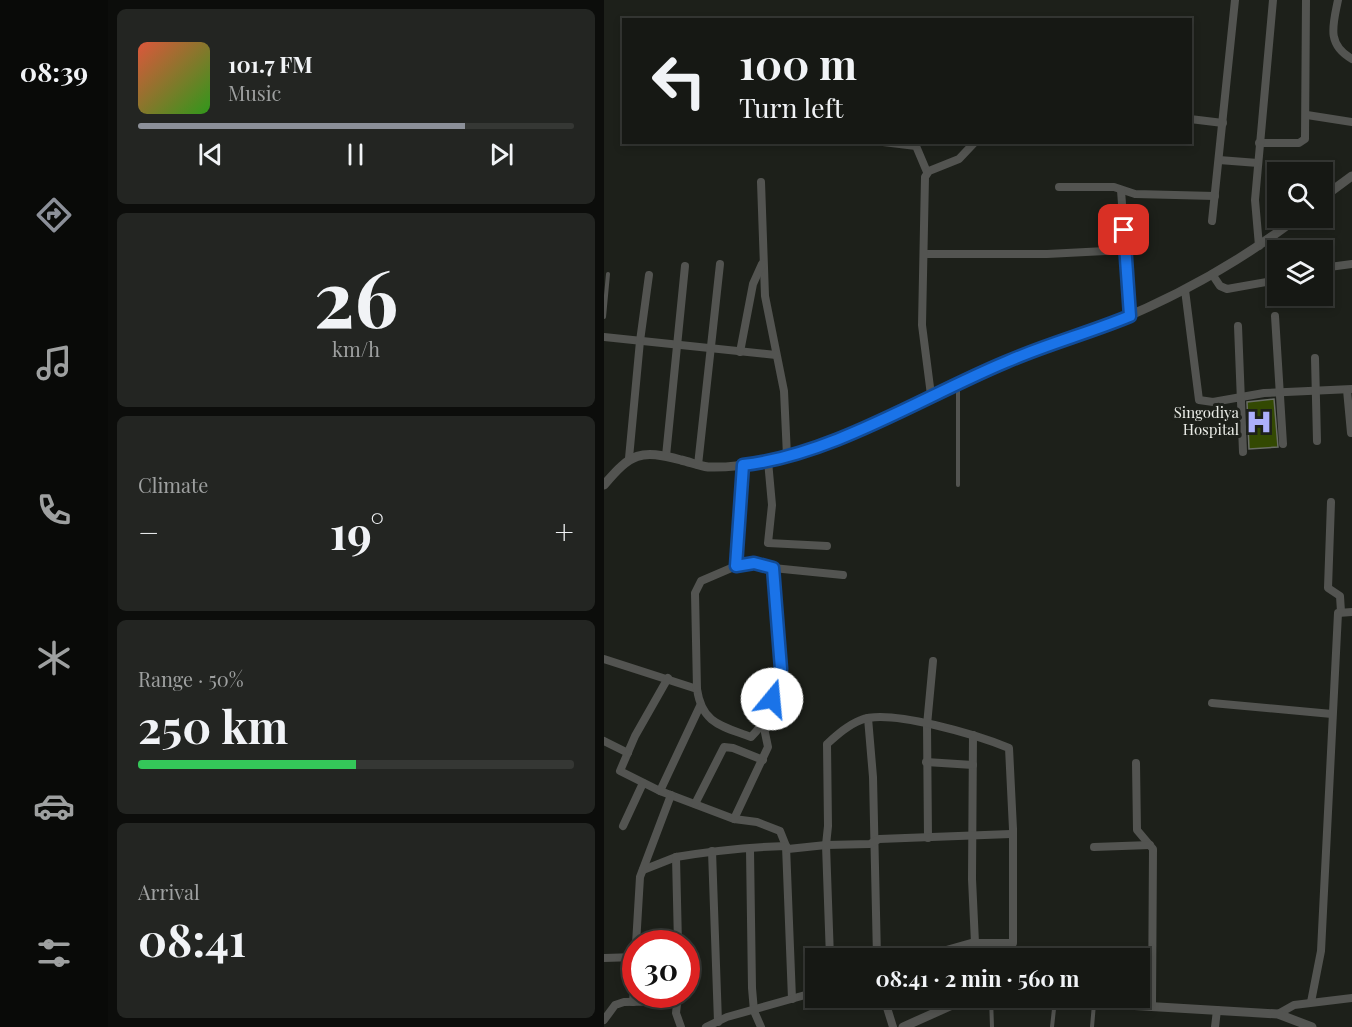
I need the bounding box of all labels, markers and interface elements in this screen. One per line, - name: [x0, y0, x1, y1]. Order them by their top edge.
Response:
- text: 100 m: [739, 35, 857, 91]
- icon: left: [640, 42, 718, 120]
- text: 101.7 FM: [228, 49, 313, 79]
- text: 08:39: [20, 53, 88, 89]
- text: Music: [228, 79, 281, 106]
- text: Turn left: [739, 89, 843, 125]
- icon: previous: [194, 138, 227, 171]
- icon: pause: [339, 138, 372, 171]
- icon: next: [485, 138, 518, 171]
- map controls: [1267, 162, 1333, 306]
- button: search: [1267, 162, 1333, 228]
- icon: directions: [33, 194, 75, 236]
- pin: [1098, 204, 1149, 255]
- icon: arrive: [1107, 213, 1140, 246]
- button: layers: [1267, 240, 1333, 306]
- text: 26: [314, 244, 398, 348]
- text: km/h: [332, 335, 380, 362]
- icon: music: [33, 342, 75, 384]
- place label: Singodiya Hospital: [1174, 402, 1240, 439]
- hospital icon: Singodiya Hospital: [1244, 407, 1274, 437]
- text: Climate: [138, 471, 208, 498]
- icon: phone: [33, 489, 75, 531]
- text: 19°: [330, 501, 384, 561]
- text: −: [138, 509, 159, 553]
- text: +: [555, 509, 574, 553]
- icon: climate: [33, 637, 75, 679]
- text: Range · 50%: [138, 665, 244, 692]
- position arrow: [740, 667, 804, 731]
- text: 250 km: [138, 695, 288, 755]
- icon: car: [33, 785, 75, 827]
- text: Arrival: [138, 878, 200, 905]
- text: 08:41: [138, 908, 246, 968]
- speed limit sign: 30: [622, 930, 700, 1008]
- icon: filters: [33, 932, 75, 974]
- text: 08:41 · 2 min · 560 m: [876, 963, 1079, 993]

